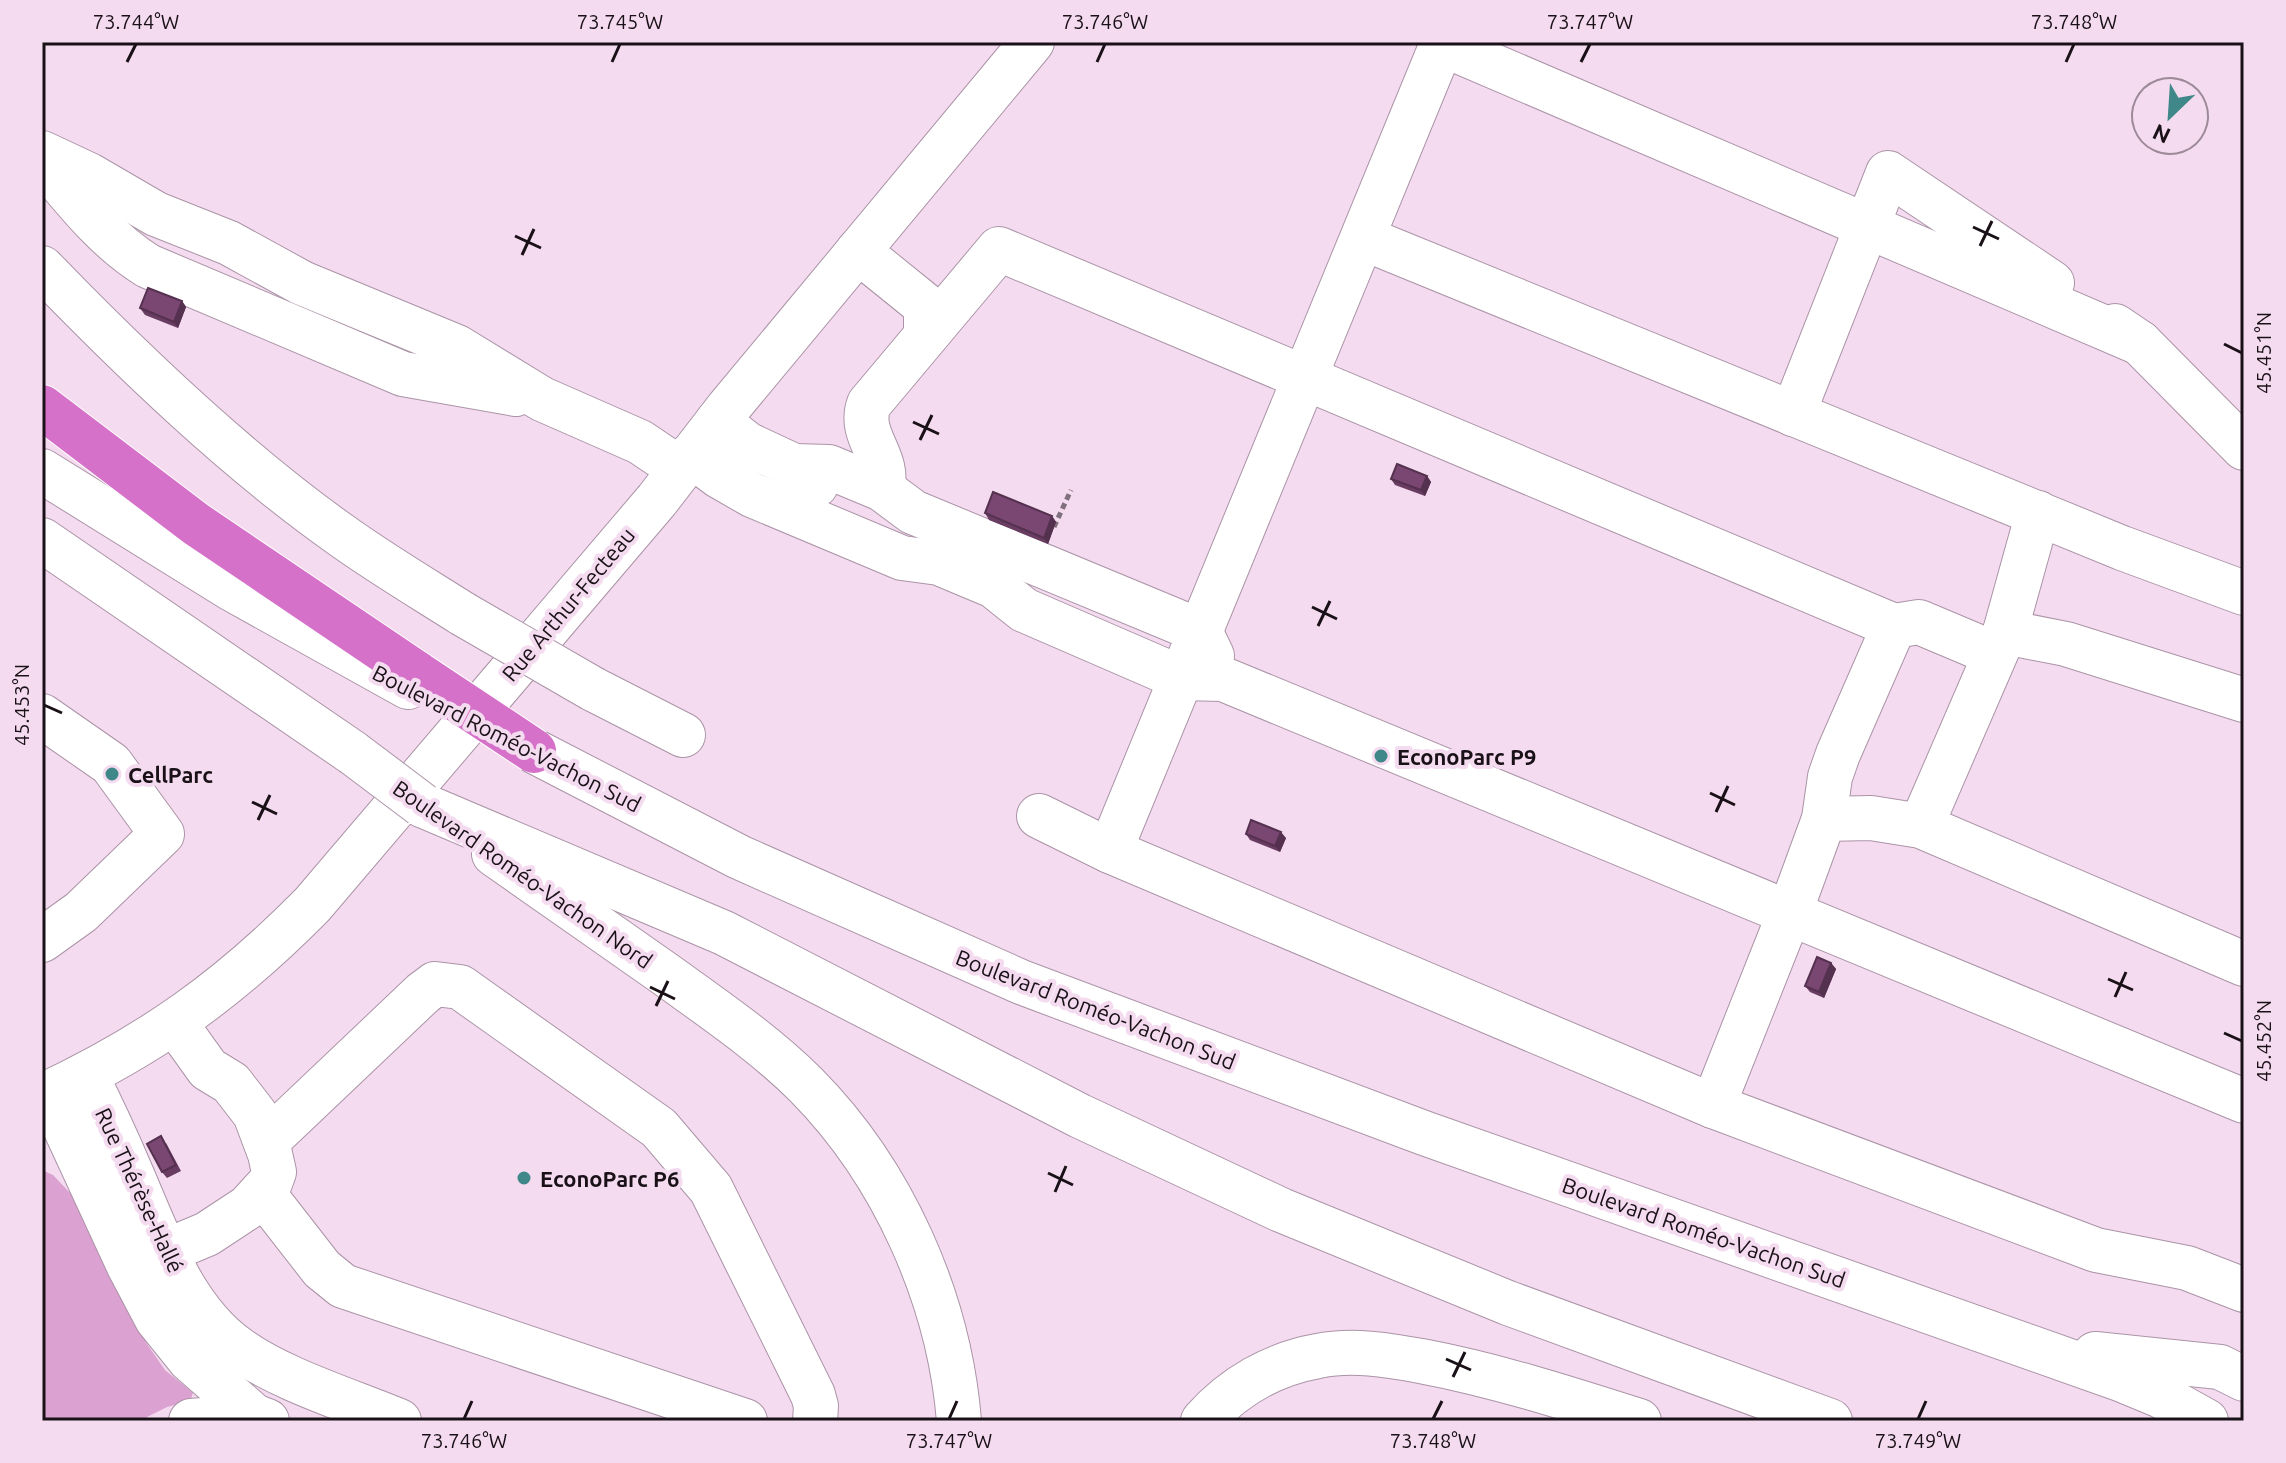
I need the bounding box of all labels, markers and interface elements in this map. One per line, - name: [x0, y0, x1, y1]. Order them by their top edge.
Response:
- text: 73.744°W: [93, 10, 179, 33]
- text: 73.745°W: [577, 10, 663, 33]
- text: 73.746°W: [1062, 10, 1148, 33]
- text: 73.747°W: [1547, 10, 1633, 33]
- text: 73.748°W: [2031, 10, 2117, 33]
- north arrow: [2130, 76, 2210, 156]
- text: N: [2149, 120, 2174, 149]
- text: 45.451°N: [2252, 312, 2275, 394]
- street label: Rue Arthur-Fecteau: [496, 522, 640, 686]
- street label: Boulevard Roméo-Vachon Sud: [369, 659, 645, 817]
- text: 45.453°N: [10, 664, 33, 746]
- place label: EconoParc P9: [1397, 744, 1536, 769]
- marker: EconoParc P9: [1372, 747, 1390, 765]
- place label: CellParc: [128, 762, 213, 787]
- marker: CellParc: [103, 765, 121, 783]
- street label: Boulevard Roméo-Vachon Nord: [389, 775, 657, 973]
- street label: Boulevard Roméo-Vachon Sud: [953, 944, 1239, 1074]
- text: 45.452°N: [2252, 1000, 2275, 1082]
- street label: Rue Thérèse-Hallé: [91, 1104, 189, 1276]
- place label: EconoParc P6: [540, 1166, 679, 1191]
- marker: EconoParc P6: [515, 1169, 533, 1187]
- street label: Boulevard Roméo-Vachon Sud: [1559, 1172, 1849, 1292]
- text: 73.746°W: [421, 1429, 507, 1452]
- text: 73.747°W: [906, 1429, 992, 1452]
- text: 73.748°W: [1390, 1429, 1476, 1452]
- text: 73.749°W: [1875, 1429, 1961, 1452]

